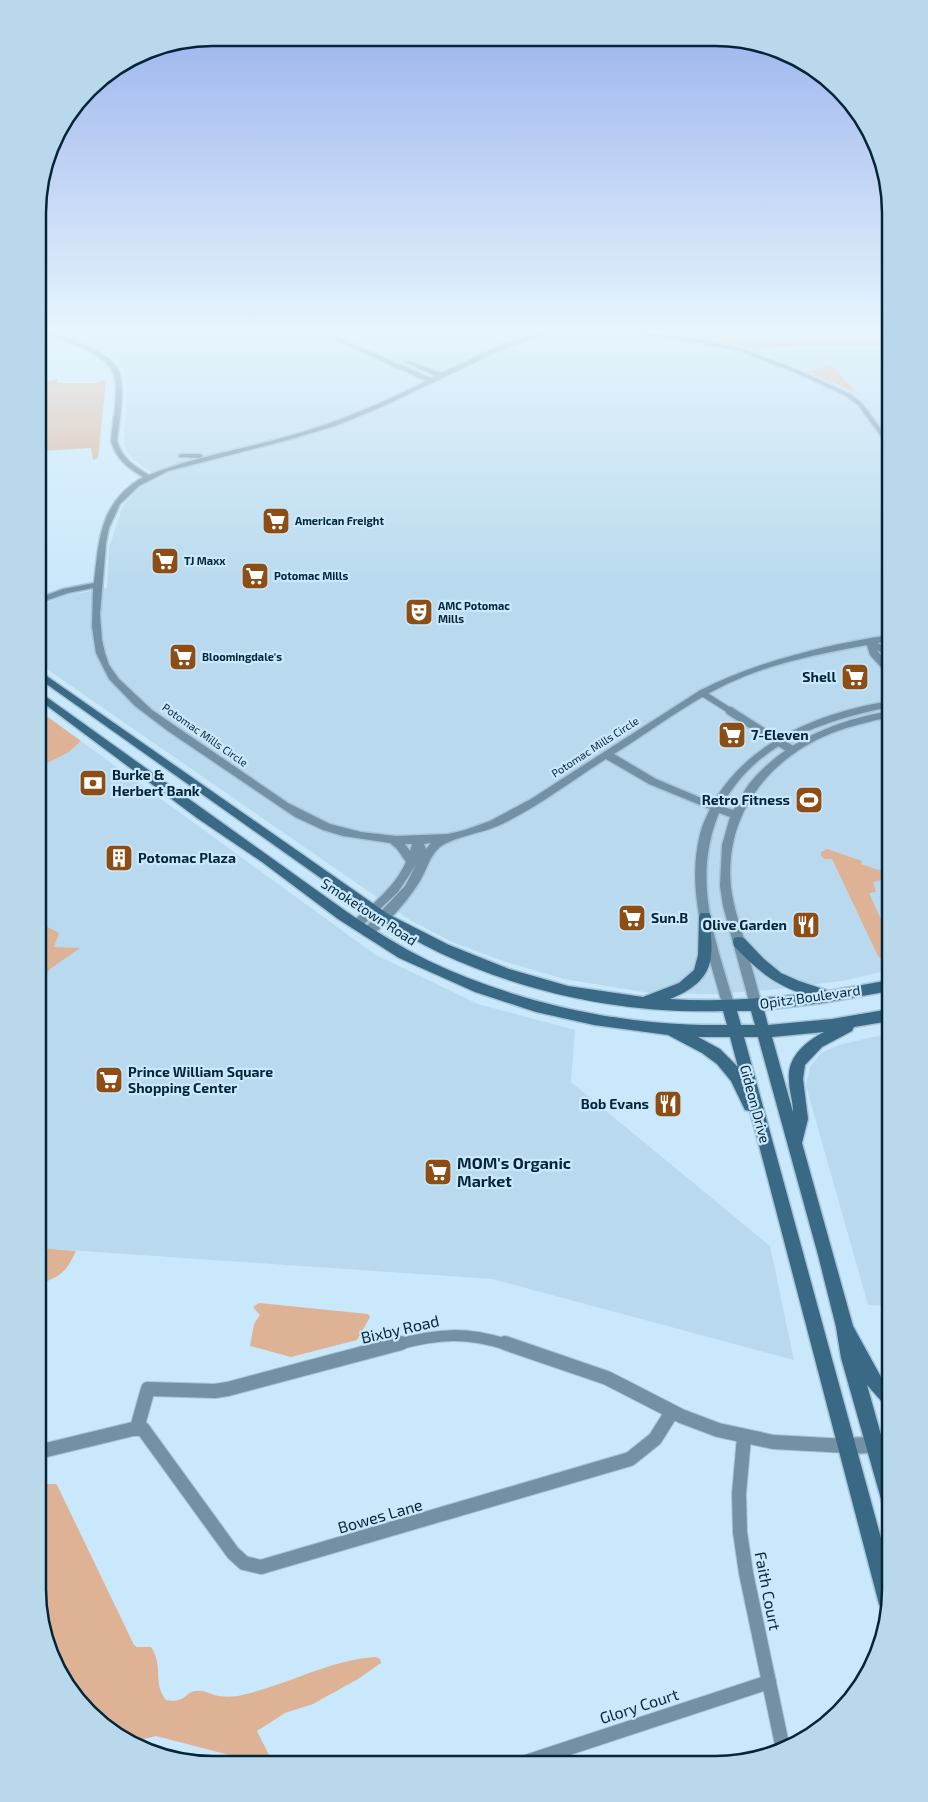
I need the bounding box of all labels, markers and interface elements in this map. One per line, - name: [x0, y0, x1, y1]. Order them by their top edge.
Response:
- supermarket icon: American Freight: [261, 506, 291, 536]
- place label: American Freight: [295, 514, 384, 527]
- supermarket icon: TJ Maxx: [150, 546, 180, 576]
- place label: TJ Maxx: [184, 554, 226, 567]
- supermarket icon: Potomac Mills: [240, 561, 270, 591]
- place label: Potomac Mills: [274, 569, 348, 582]
- theatre icon: AMC Potomac Mills: [404, 597, 434, 627]
- place label: AMC Potomac Mills: [438, 599, 510, 625]
- supermarket icon: Bloomingdale's: [168, 642, 198, 672]
- place label: Bloomingdale's: [202, 650, 282, 663]
- supermarket icon: Shell: [840, 662, 870, 692]
- place label: Shell: [802, 668, 836, 685]
- street label: Potomac Mills Circle: [160, 700, 251, 769]
- street label: Potomac Mills Circle: [549, 713, 641, 780]
- supermarket icon: 7-Eleven: [717, 720, 747, 750]
- place label: 7-Eleven: [751, 726, 809, 743]
- place label: Burke & Herbert Bank: [112, 766, 200, 799]
- bank icon: Burke & Herbert Bank: [78, 768, 108, 798]
- sports icon: Retro Fitness: [794, 785, 824, 815]
- place label: Retro Fitness: [702, 791, 790, 808]
- building icon: Potomac Plaza: [104, 843, 134, 873]
- place label: Potomac Plaza: [138, 849, 236, 866]
- street label: Smoketown Road: [318, 874, 420, 949]
- supermarket icon: Sun.B: [617, 903, 647, 933]
- place label: Sun.B: [651, 909, 688, 926]
- restaurant icon: Olive Garden: [791, 910, 821, 940]
- place label: Olive Garden: [703, 916, 787, 933]
- street label: Opitz Boulevard: [759, 981, 861, 1012]
- place label: Prince William Square Shopping Center: [128, 1063, 273, 1096]
- street label: Gideon Drive: [737, 1063, 774, 1145]
- supermarket icon: Prince William Square Shopping Center: [94, 1065, 124, 1095]
- restaurant icon: Bob Evans: [653, 1089, 683, 1119]
- place label: Bob Evans: [581, 1095, 649, 1112]
- place label: MOM's Organic Market: [457, 1153, 571, 1190]
- supermarket icon: MOM's Organic Market: [423, 1157, 453, 1187]
- street label: Bixby Road: [359, 1310, 441, 1347]
- street label: Bowes Lane: [335, 1494, 424, 1537]
- street label: Faith Court: [752, 1550, 785, 1632]
- street label: Glory Court: [597, 1684, 681, 1727]

